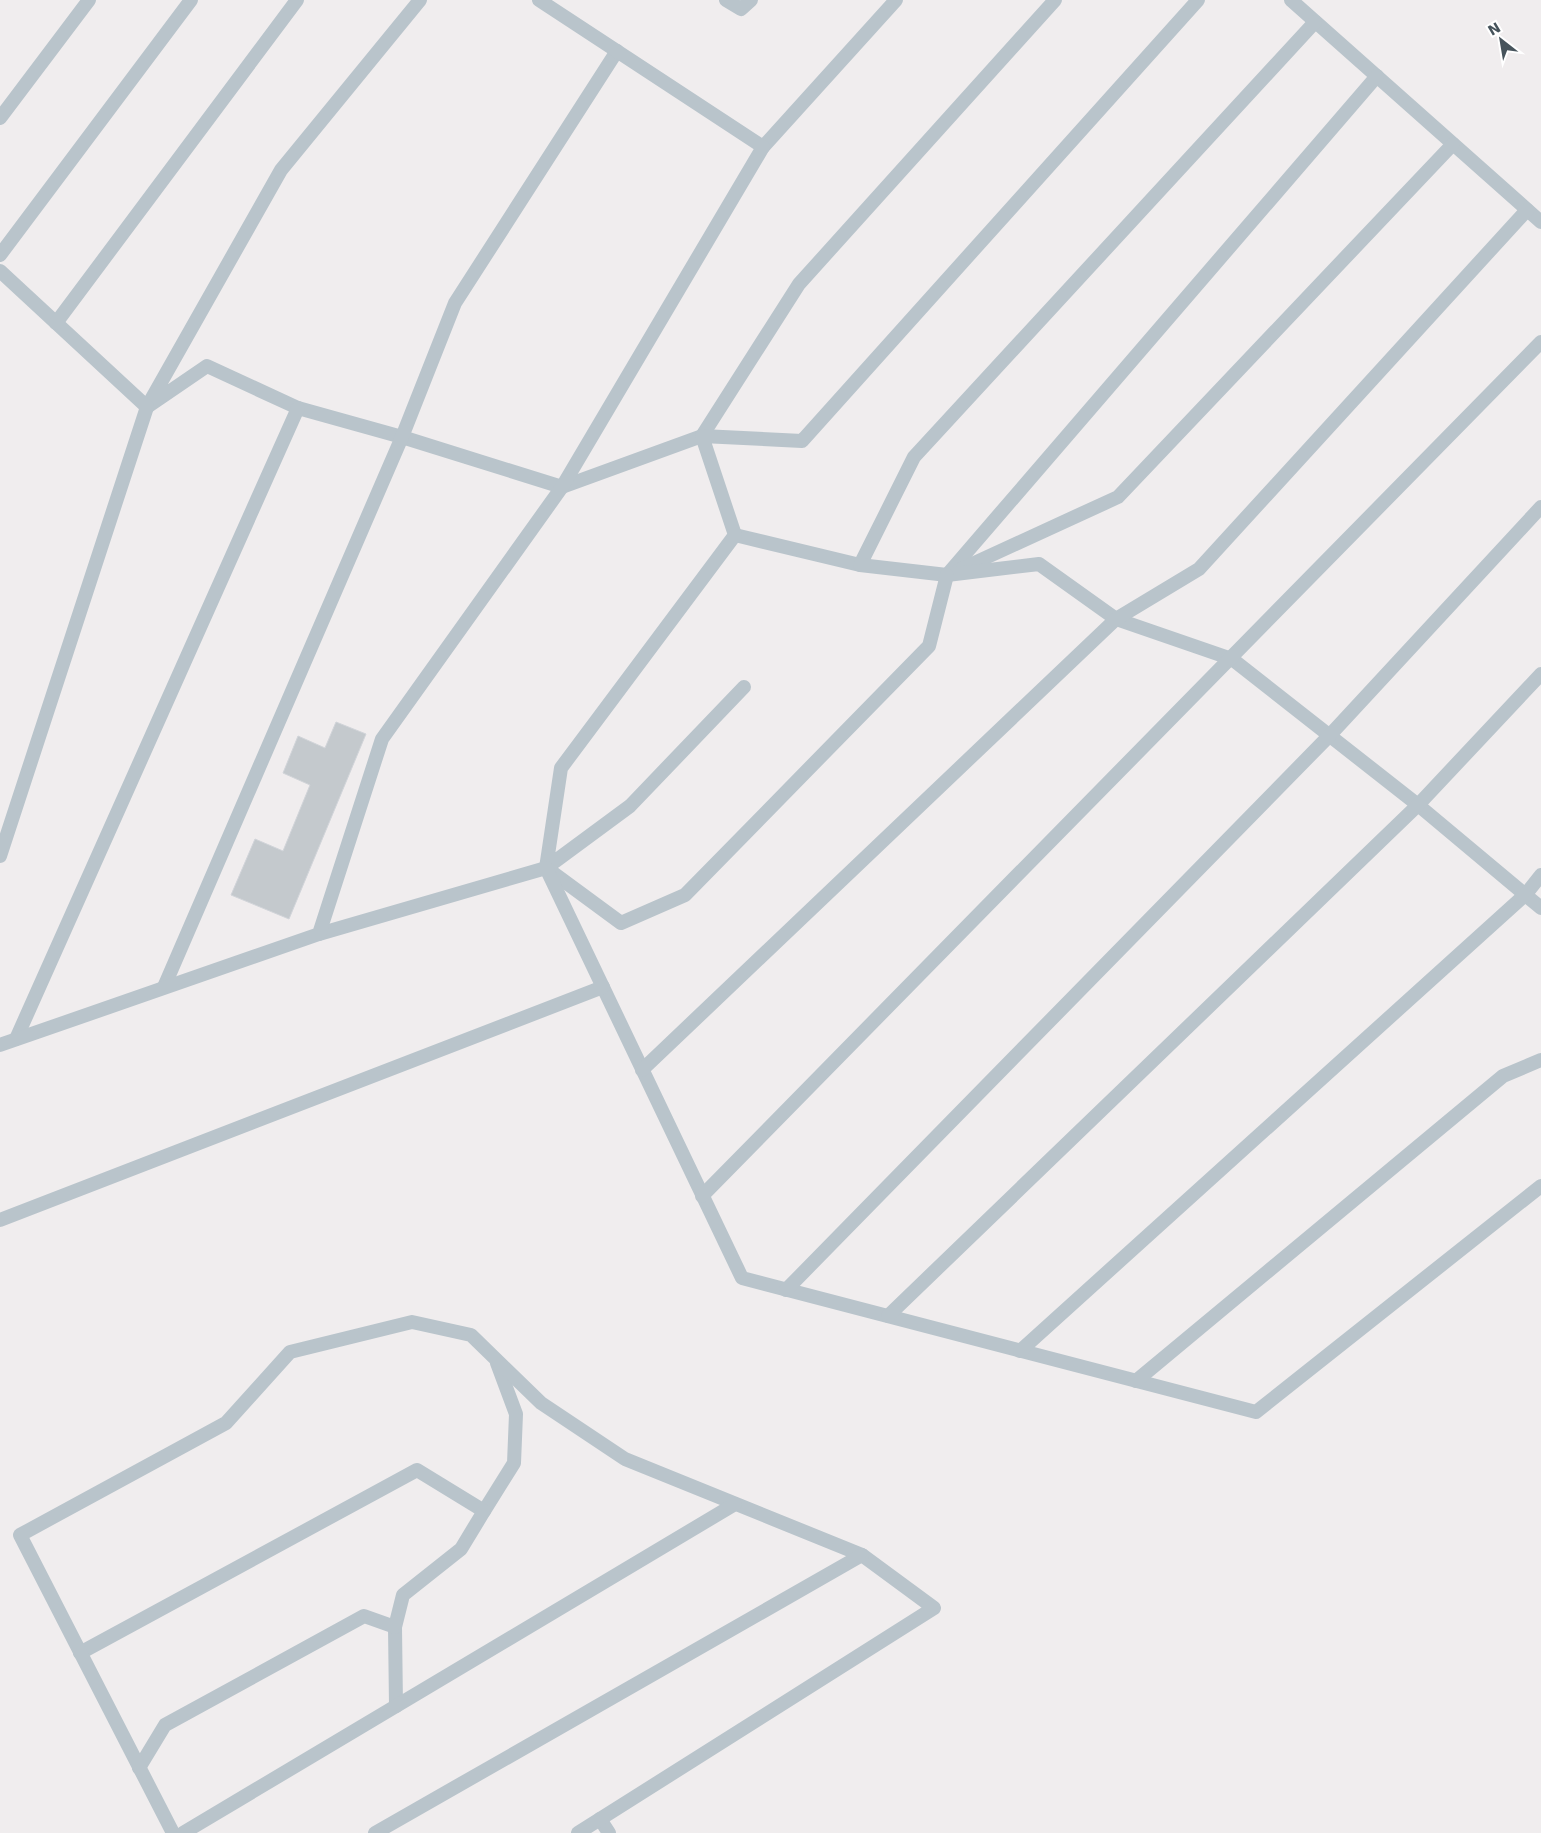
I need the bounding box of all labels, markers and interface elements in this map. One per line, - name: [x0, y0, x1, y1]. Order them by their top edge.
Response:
- north arrow: [1476, 15, 1526, 65]
- text: N: [1485, 19, 1503, 39]

